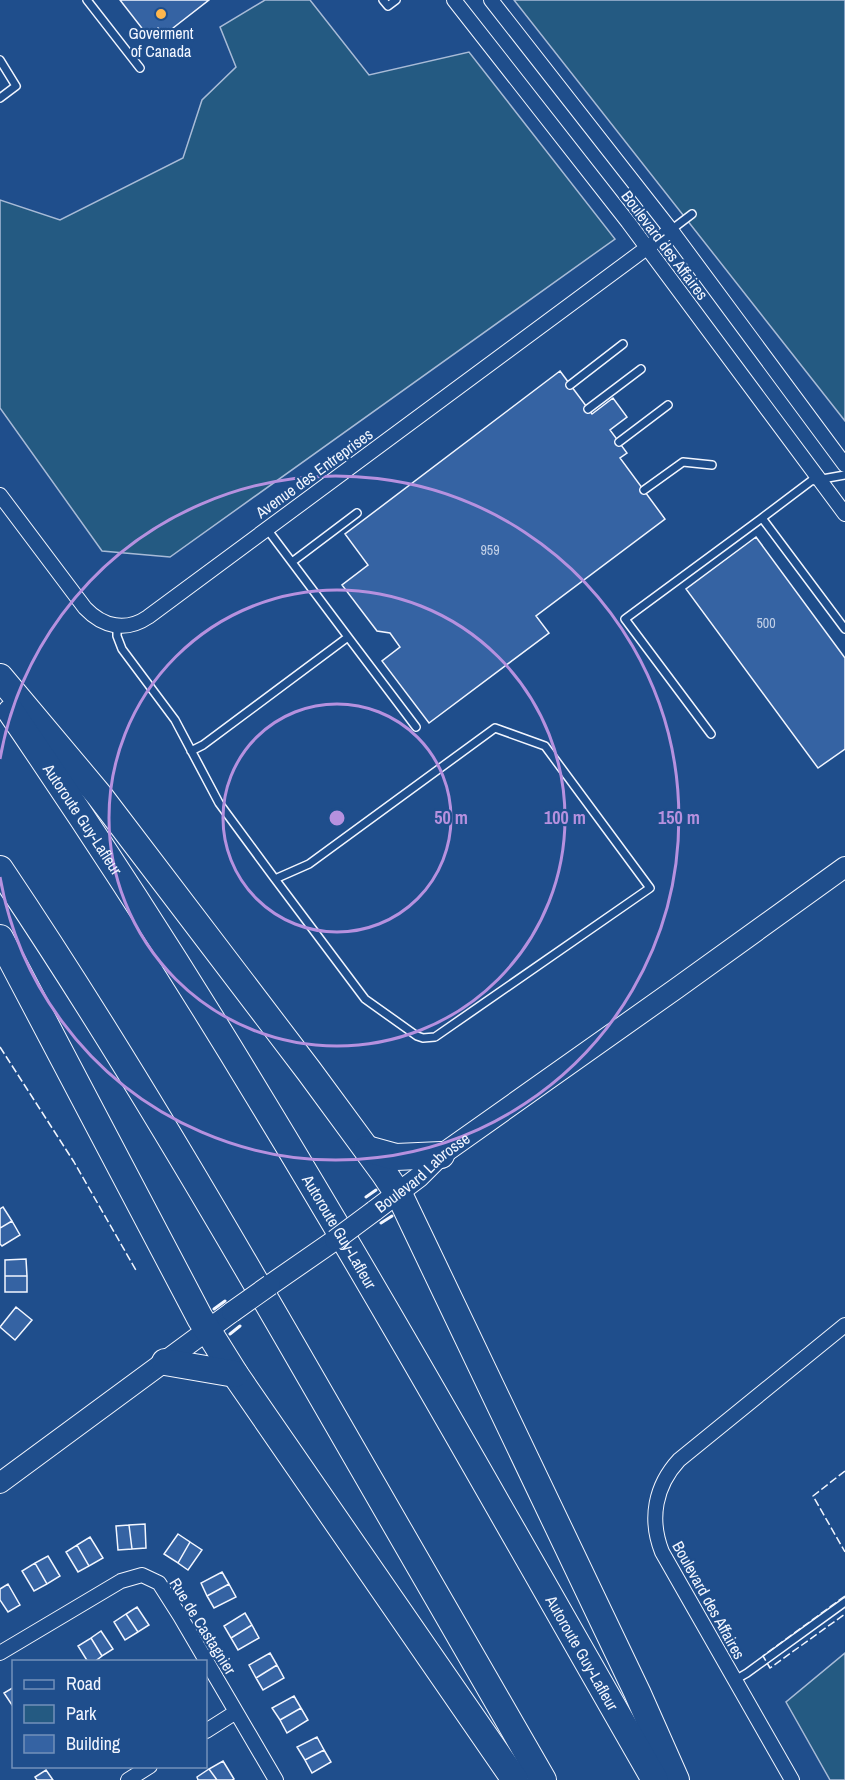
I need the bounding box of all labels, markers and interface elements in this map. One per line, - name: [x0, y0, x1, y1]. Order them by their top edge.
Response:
- marker: Goverment of Canada: [154, 7, 168, 21]
- place label: Goverment of Canada: [129, 22, 194, 62]
- street label: Boulevard des Affaires: [617, 186, 713, 304]
- street label: Avenue des Entreprises: [250, 423, 377, 524]
- house number: 959: [480, 541, 500, 559]
- house number: 500: [756, 614, 776, 632]
- street label: Autoroute Guy-Lafleur: [37, 758, 128, 880]
- text: 50 m: [434, 805, 468, 830]
- text: 100 m: [544, 805, 586, 830]
- text: 150 m: [658, 805, 700, 830]
- centre of rings: [327, 808, 347, 828]
- street label: Boulevard Labrosse: [370, 1127, 474, 1218]
- street label: Autoroute Guy-Lafleur: [297, 1170, 382, 1293]
- street label: Boulevard des Affaires: [667, 1537, 751, 1663]
- street label: Rue de Castagnier: [164, 1573, 242, 1679]
- street label: Autoroute Guy-Lafleur: [540, 1590, 624, 1715]
- legend: [12, 1660, 207, 1768]
- text: Road: [66, 1671, 101, 1696]
- text: Park: [66, 1701, 97, 1726]
- text: Building: [66, 1731, 121, 1756]

